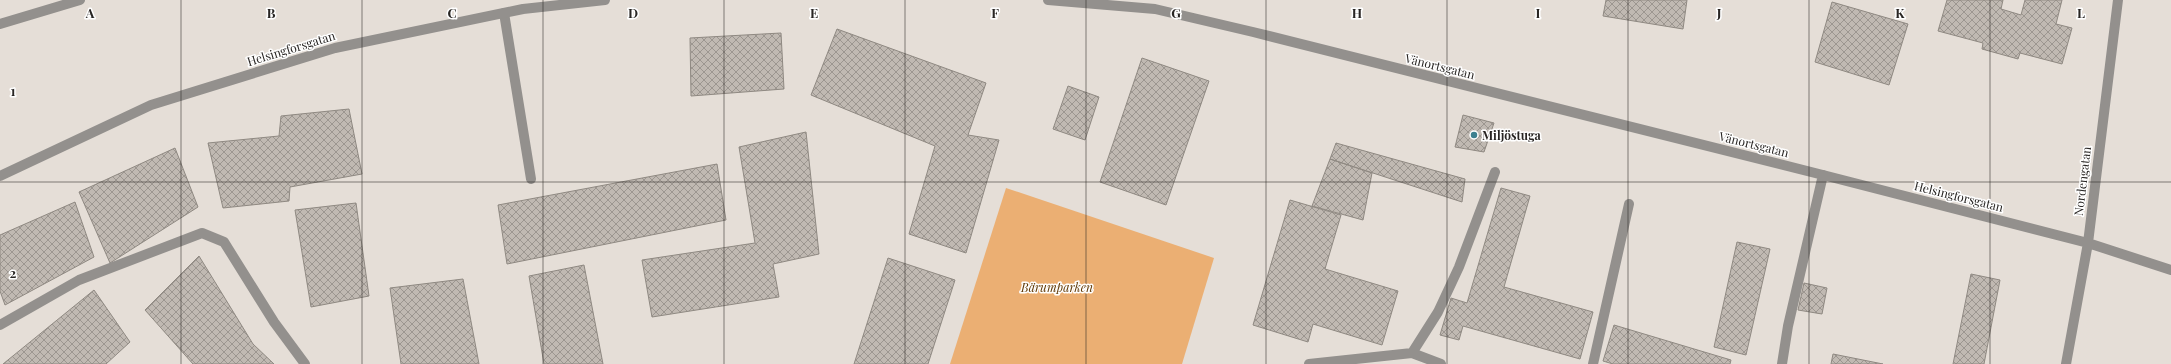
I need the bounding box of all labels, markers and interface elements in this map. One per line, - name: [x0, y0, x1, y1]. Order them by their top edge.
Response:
- text: A: [85, 4, 95, 21]
- text: B: [267, 4, 276, 21]
- text: C: [447, 4, 457, 21]
- text: D: [628, 4, 638, 21]
- text: E: [810, 4, 818, 21]
- text: F: [991, 4, 999, 21]
- text: G: [1171, 4, 1181, 21]
- text: H: [1352, 4, 1362, 21]
- text: I: [1536, 4, 1541, 21]
- text: J: [1716, 4, 1722, 21]
- text: K: [1895, 4, 1905, 21]
- text: L: [2077, 4, 2085, 21]
- street label: Helsingforsgatan: [245, 27, 337, 69]
- street label: Vänortsgatan: [1403, 49, 1477, 82]
- text: 1: [11, 82, 16, 99]
- place label: Miljöstuga: [1482, 127, 1542, 143]
- street label: Vänortsgatan: [1717, 127, 1791, 160]
- marker: Miljöstuga: [1469, 130, 1479, 140]
- street label: Nordengatan: [2070, 145, 2094, 217]
- street label: Helsingforsgatan: [1913, 177, 2005, 215]
- text: 2: [10, 264, 17, 281]
- park label: Bärumparken: [1020, 279, 1093, 295]

